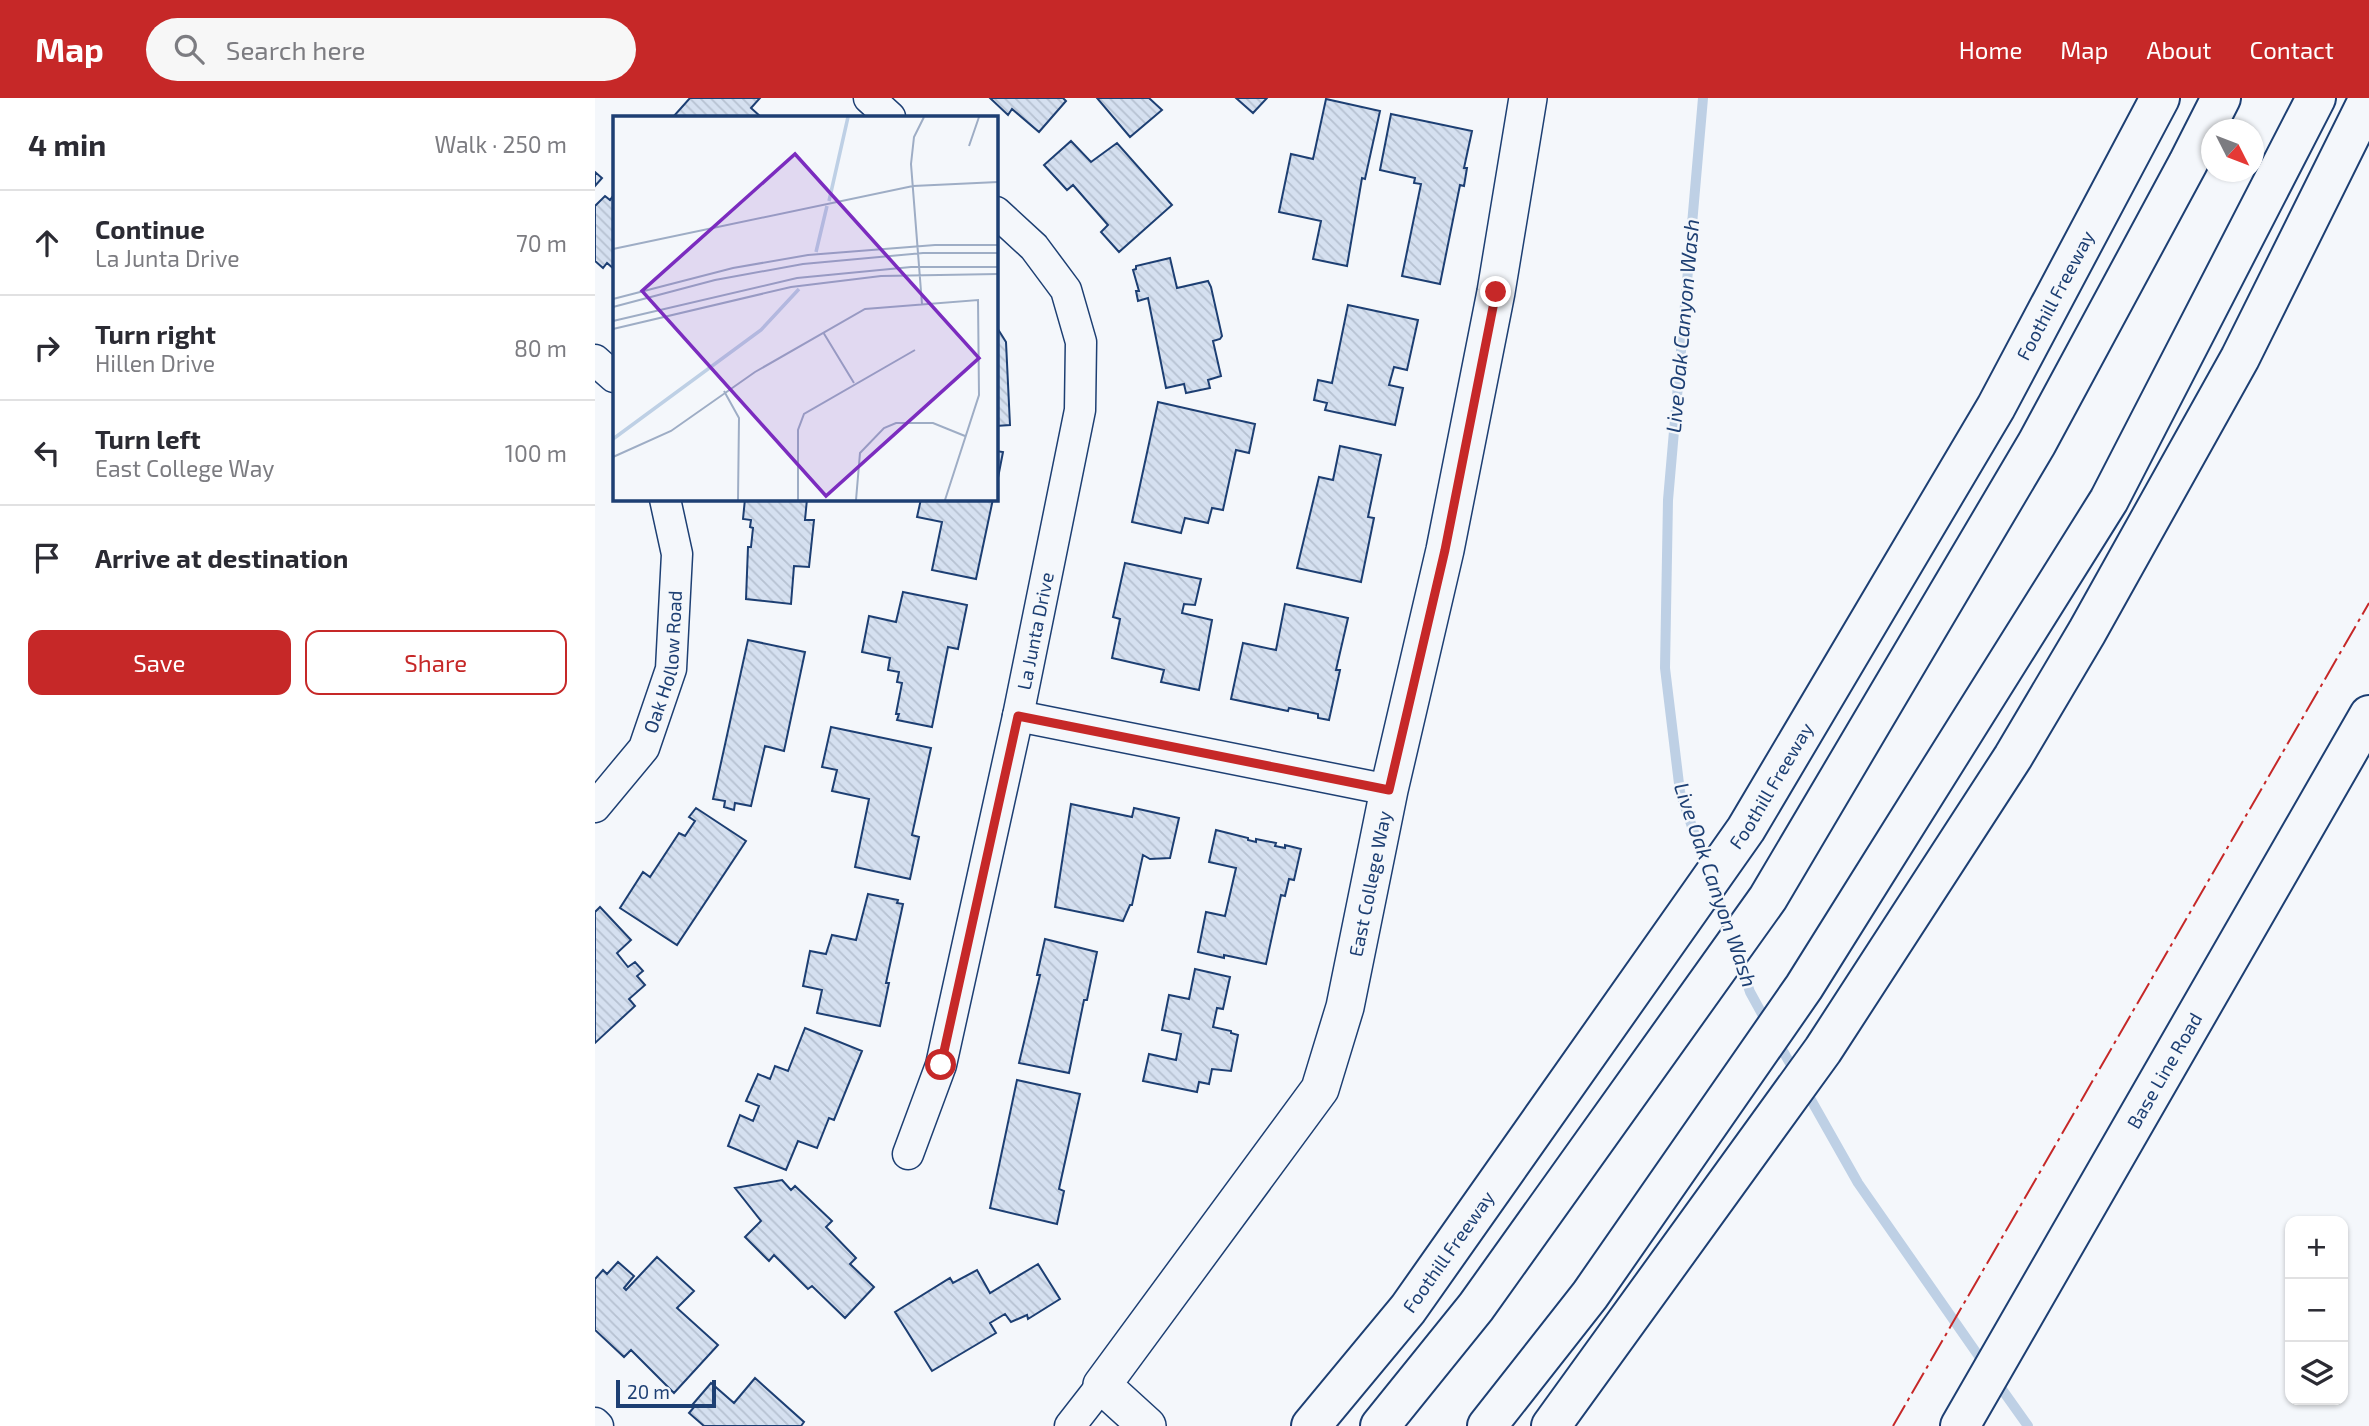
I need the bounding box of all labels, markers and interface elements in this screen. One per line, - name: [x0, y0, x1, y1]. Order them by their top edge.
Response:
- search box: [146, 18, 636, 81]
- text: Map: [35, 29, 104, 69]
- icon: search: [170, 30, 208, 68]
- text: Search here: [226, 34, 365, 65]
- text: Home: [1959, 35, 2022, 64]
- text: Map: [2060, 35, 2108, 64]
- text: About: [2146, 35, 2212, 64]
- text: Contact: [2250, 35, 2334, 64]
- inset map: [613, 116, 997, 500]
- north arrow: [2201, 119, 2264, 182]
- text: 4 min: [28, 126, 106, 162]
- text: Walk · 250 m: [434, 130, 567, 158]
- text: Continue: [95, 213, 205, 244]
- water label: Live Oak Canyon Wash: [1660, 218, 1704, 434]
- icon: ahead: [28, 224, 66, 262]
- street label: Foothill Freeway: [2011, 226, 2099, 364]
- text: 70 m: [516, 229, 567, 257]
- text: La Junta Drive: [95, 244, 240, 272]
- route end: [1480, 276, 1511, 307]
- text: Turn right: [95, 318, 216, 349]
- icon: right: [28, 329, 66, 367]
- text: 80 m: [514, 334, 567, 362]
- text: Hillen Drive: [95, 349, 215, 377]
- text: Turn left: [95, 423, 201, 454]
- icon: left: [28, 434, 66, 472]
- text: 100 m: [505, 439, 567, 467]
- text: East College Way: [95, 454, 275, 482]
- icon: arrive: [28, 539, 66, 577]
- text: Arrive at destination: [95, 542, 348, 573]
- street label: La Junta Drive: [1012, 570, 1058, 692]
- street label: Oak Hollow Road: [638, 590, 686, 736]
- button: Save: [28, 630, 291, 695]
- button: Share: [305, 630, 567, 695]
- street label: Foothill Freeway: [1724, 718, 1817, 853]
- water label: Live Oak Canyon Wash: [1669, 779, 1763, 990]
- street label: East College Way: [1343, 809, 1396, 959]
- street label: Base Line Road: [2122, 1008, 2206, 1132]
- route start: [925, 1049, 956, 1080]
- street label: Foothill Freeway: [1397, 1186, 1499, 1317]
- map controls: [2285, 1216, 2348, 1405]
- button: +: [2285, 1216, 2348, 1279]
- button: −: [2285, 1279, 2348, 1342]
- button: layers: [2285, 1342, 2348, 1405]
- scale bar: [616, 1377, 716, 1409]
- text: 20 m: [627, 1380, 670, 1403]

